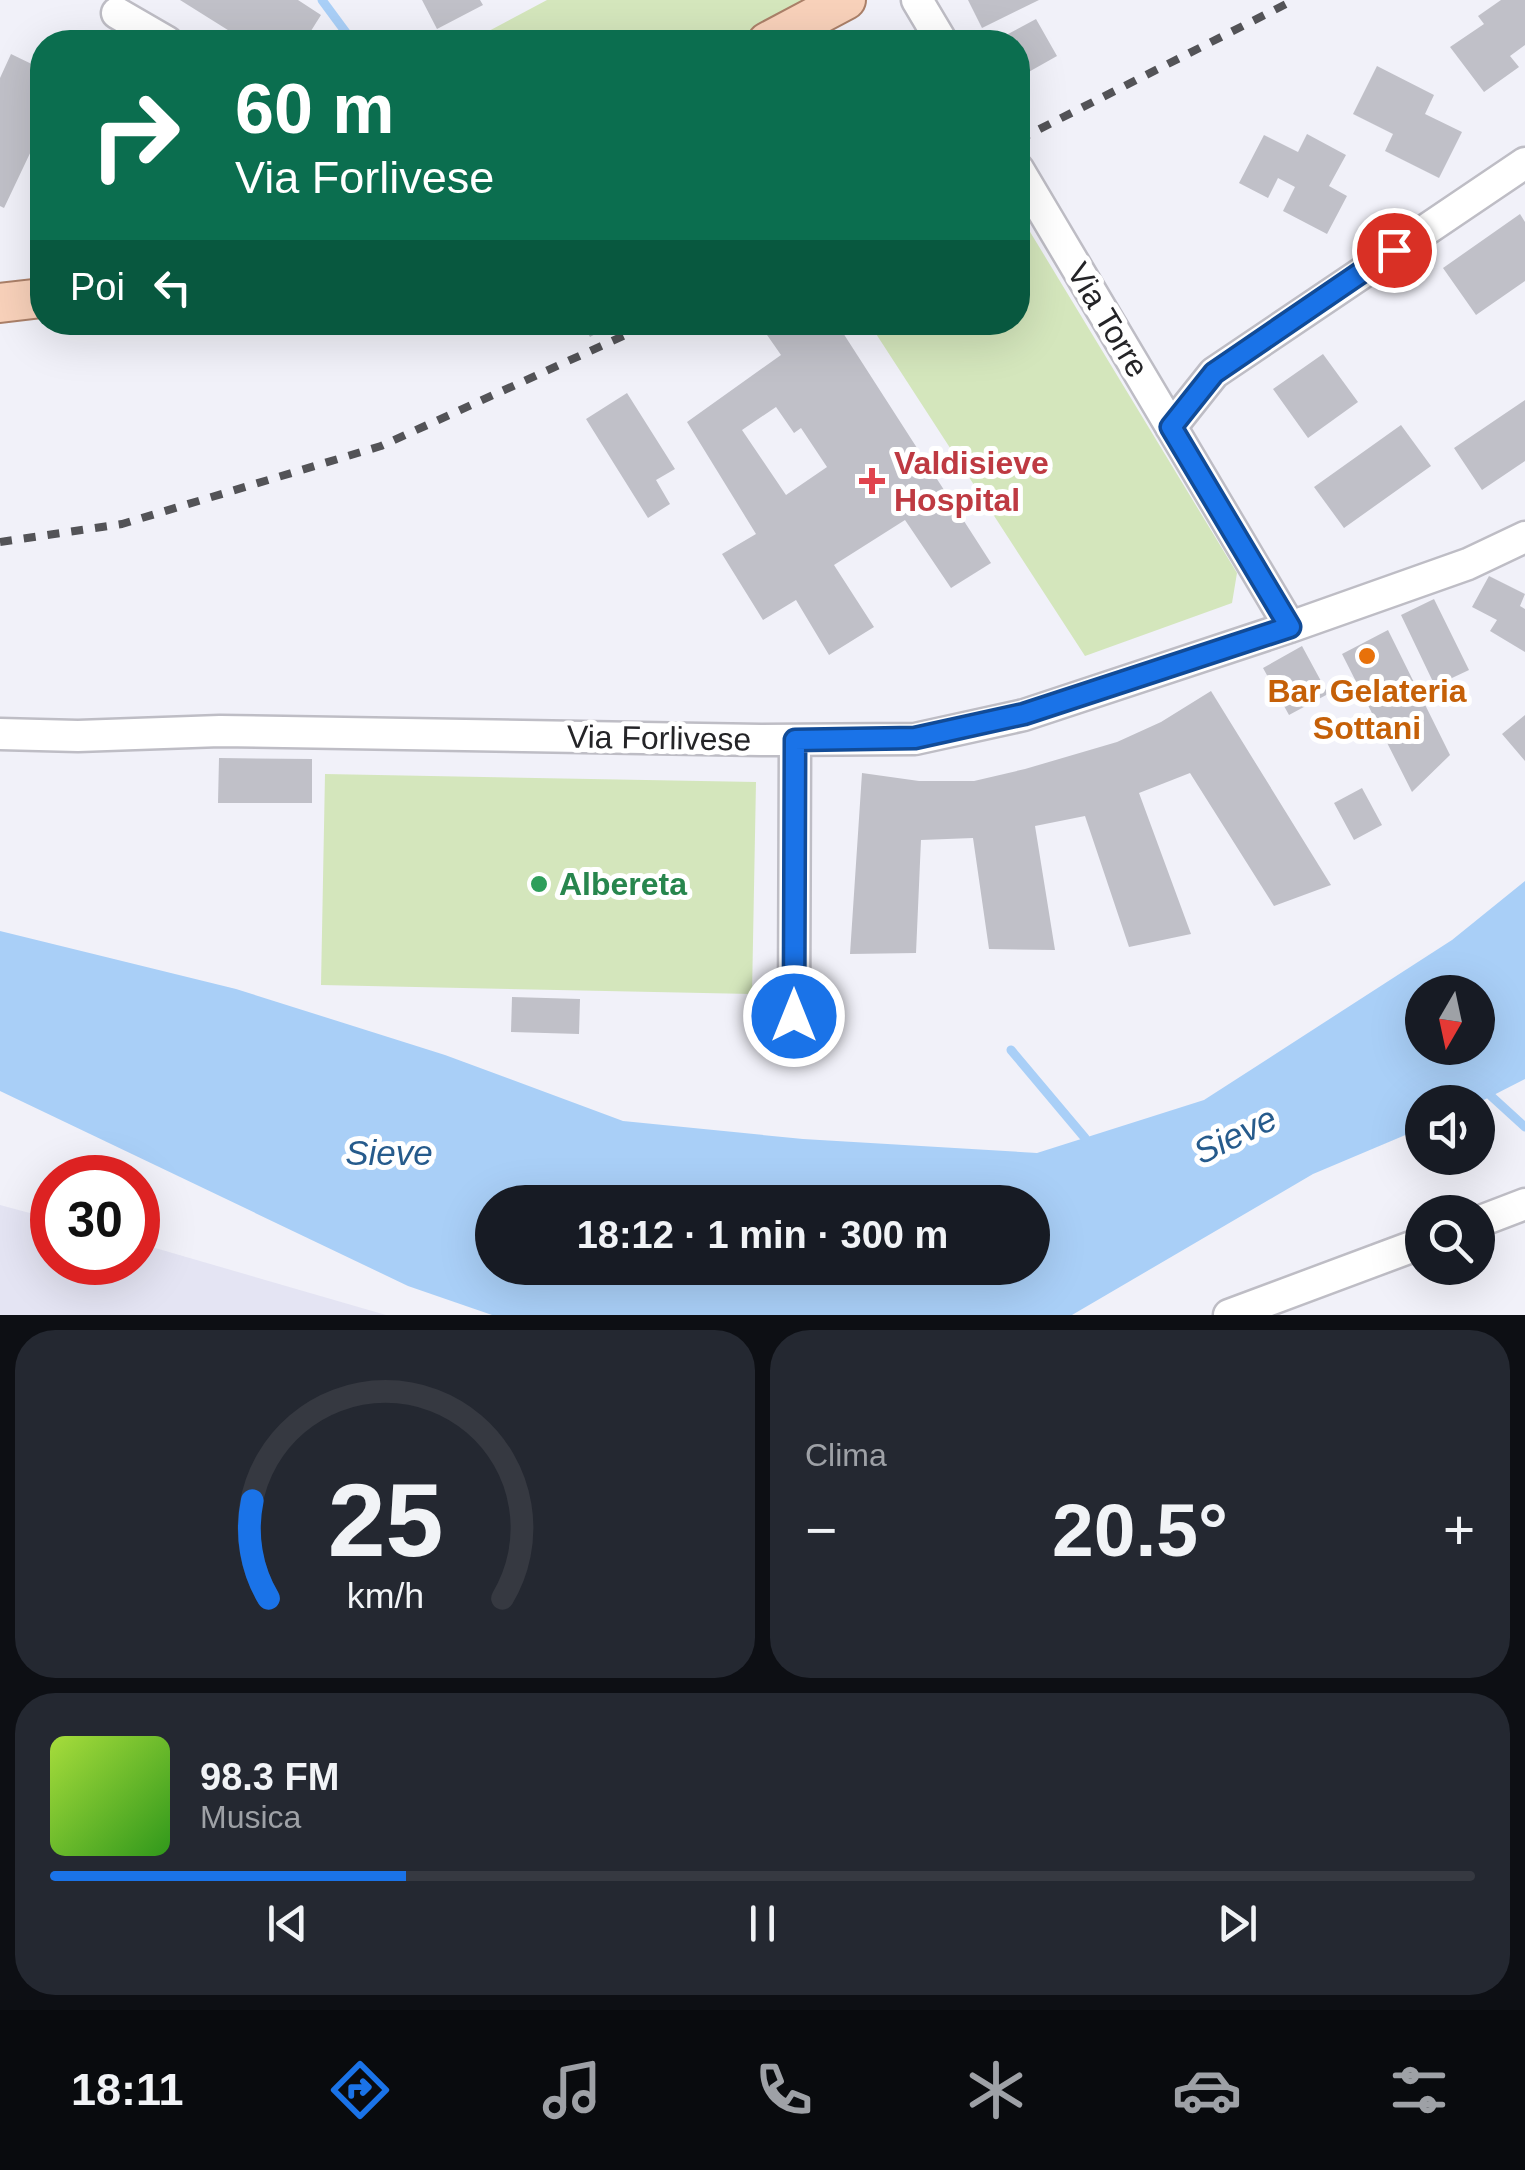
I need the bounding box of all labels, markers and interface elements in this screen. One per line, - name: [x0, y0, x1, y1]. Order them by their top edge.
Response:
- icon: right: [70, 70, 200, 200]
- text: 60 m: [235, 70, 395, 148]
- text: Via Forlivese: [235, 152, 494, 203]
- pin: [1352, 208, 1437, 293]
- icon: arrive: [1367, 223, 1422, 278]
- street label: Via Torre: [1060, 256, 1156, 384]
- icon: left: [145, 260, 200, 315]
- text: Poi: [70, 266, 125, 308]
- place label: Valdisieve Hospital: [894, 445, 1049, 518]
- marker: Valdisieve Hospital: [859, 468, 885, 494]
- marker: Bar Gelateria Sottani: [1356, 645, 1378, 667]
- place label: Bar Gelateria Sottani: [1267, 673, 1467, 746]
- street label: Via Forlivese: [567, 718, 751, 758]
- place label: Albereta: [559, 866, 687, 902]
- marker: Albereta: [528, 873, 550, 895]
- position arrow: [742, 964, 846, 1068]
- north arrow: [1405, 975, 1495, 1065]
- map controls: [1405, 975, 1495, 1285]
- button: sound: [1405, 1085, 1495, 1175]
- water label: Sieve: [1187, 1098, 1283, 1171]
- water label: Sieve: [345, 1133, 433, 1172]
- speed limit sign: 30: [30, 1155, 160, 1285]
- button: search: [1405, 1195, 1495, 1285]
- text: 18:12 · 1 min · 300 m: [577, 1214, 948, 1256]
- text: Clima: [805, 1437, 887, 1473]
- text: 25: [327, 1462, 443, 1578]
- text: 20.5°: [1052, 1488, 1228, 1572]
- text: −: [805, 1499, 837, 1561]
- text: +: [1443, 1499, 1475, 1561]
- text: km/h: [346, 1576, 424, 1616]
- text: 98.3 FM: [200, 1756, 339, 1798]
- text: Musica: [200, 1799, 301, 1835]
- icon: previous: [260, 1896, 315, 1951]
- icon: pause: [735, 1896, 790, 1951]
- icon: next: [1210, 1896, 1265, 1951]
- icon: directions: [325, 2055, 395, 2125]
- icon: music: [537, 2055, 607, 2125]
- icon: phone: [749, 2055, 819, 2125]
- icon: climate: [961, 2055, 1031, 2125]
- icon: car: [1172, 2055, 1242, 2125]
- icon: filters: [1384, 2055, 1454, 2125]
- text: 18:11: [71, 2064, 184, 2115]

